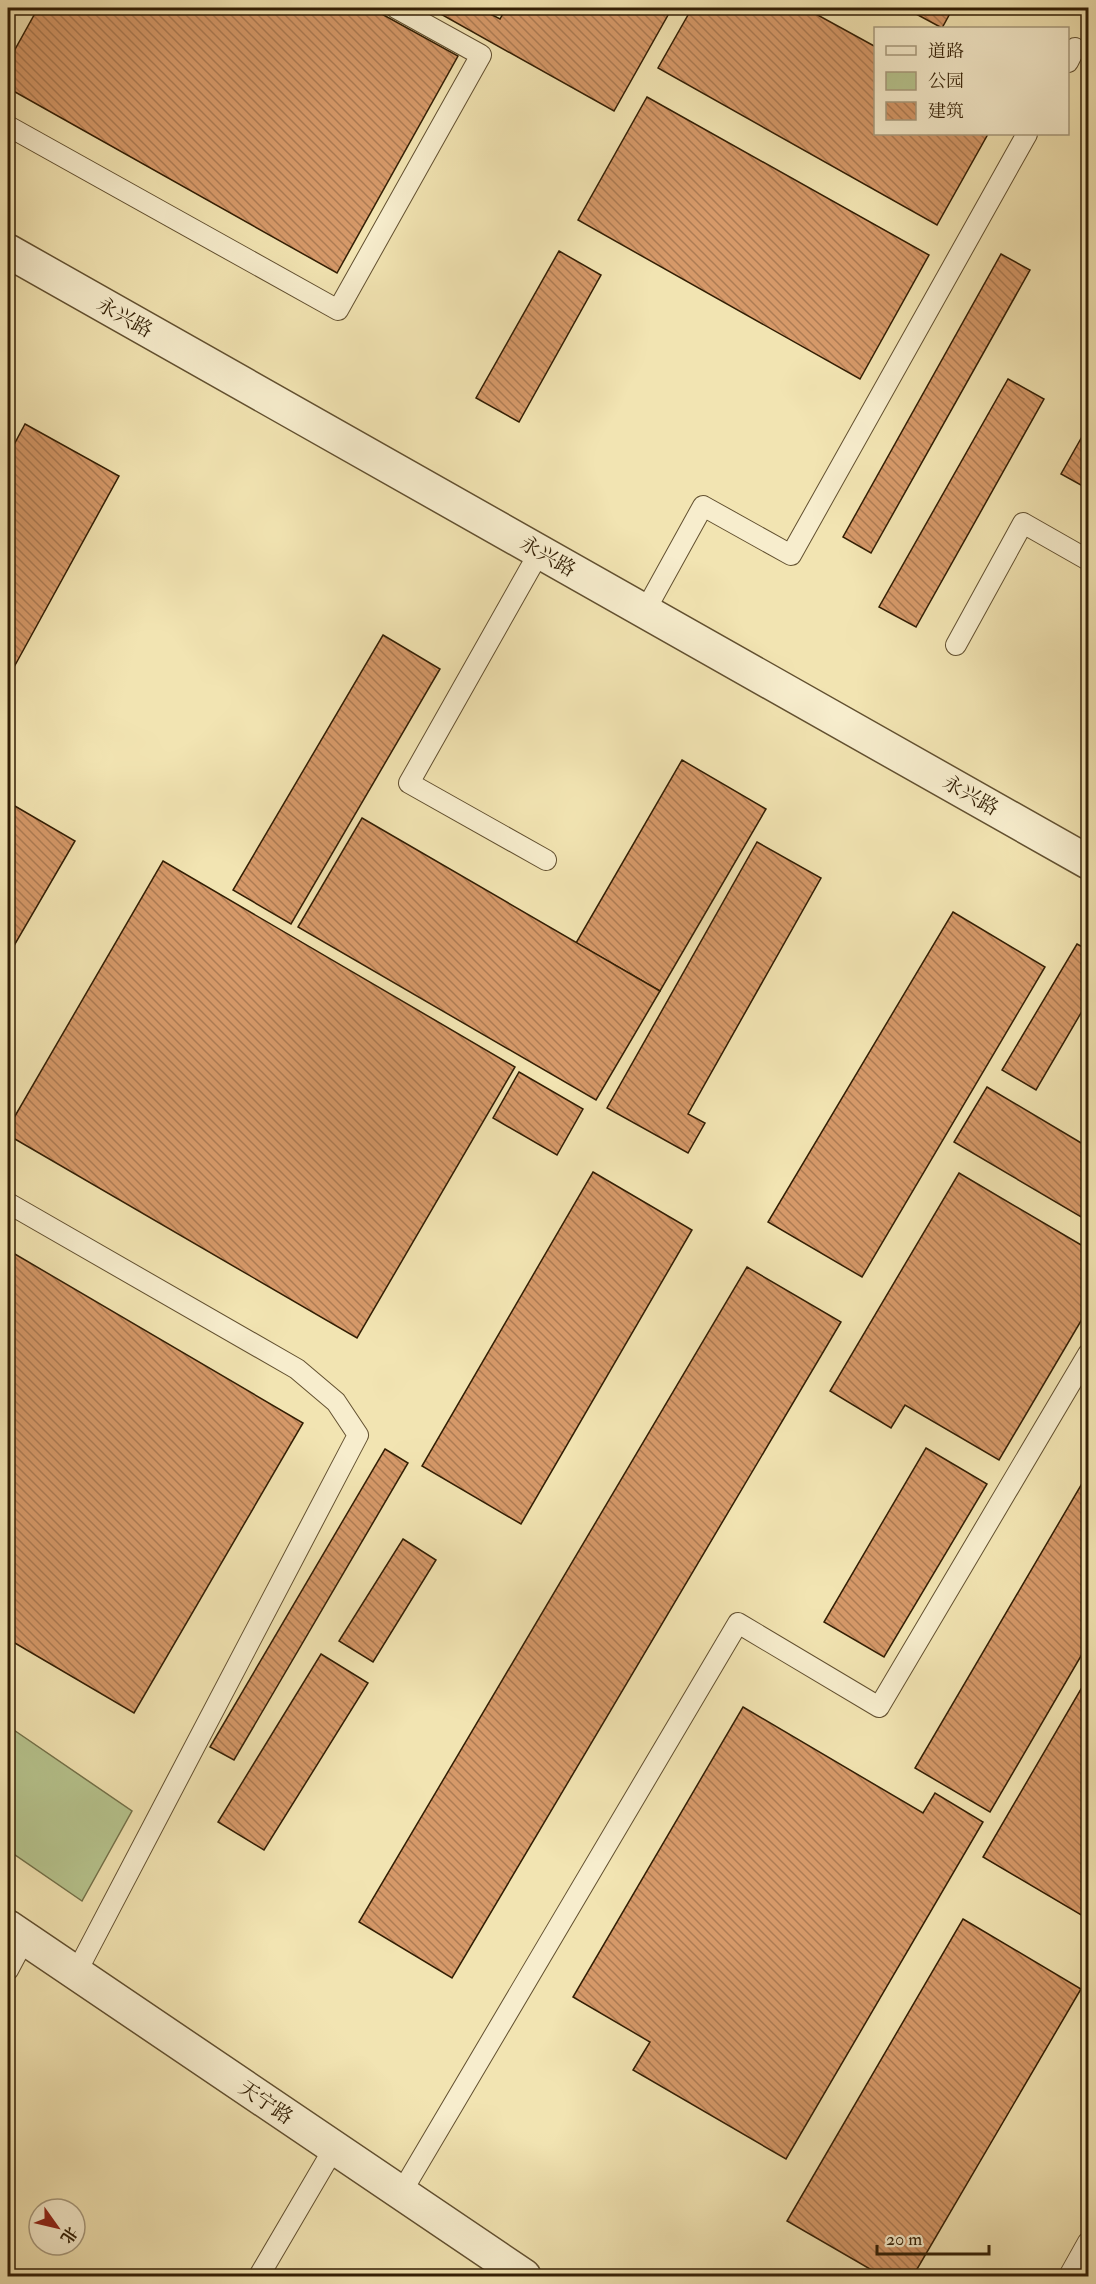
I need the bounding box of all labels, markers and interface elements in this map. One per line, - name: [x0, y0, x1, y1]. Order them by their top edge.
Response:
- legend: [874, 27, 1069, 135]
- text: 道路: [928, 40, 964, 63]
- text: 公园: [928, 70, 964, 93]
- text: 建筑: [928, 100, 964, 123]
- street label: 永兴路: [92, 292, 157, 343]
- street label: 永兴路: [516, 531, 580, 582]
- street label: 永兴路: [938, 770, 1003, 821]
- street label: 天宁路: [234, 2075, 298, 2130]
- north arrow: [27, 2197, 87, 2257]
- scale bar: [877, 2218, 990, 2256]
- text: 北: [56, 2223, 81, 2247]
- text: 20 m: [886, 2228, 922, 2251]

